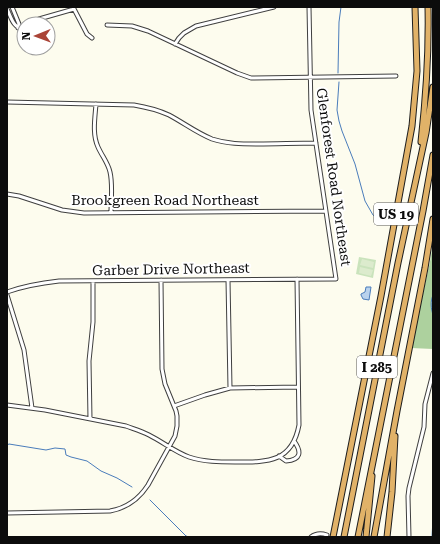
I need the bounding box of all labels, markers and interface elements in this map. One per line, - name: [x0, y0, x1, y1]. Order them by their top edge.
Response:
- north arrow: [16, 16, 56, 56]
- text: N: [20, 31, 33, 41]
- street label: Glenforest Road Northeast: [314, 87, 354, 267]
- street label: Brookgreen Road Northeast: [71, 192, 259, 208]
- road number: US 19: [374, 203, 418, 225]
- street label: Garber Drive Northeast: [92, 260, 250, 278]
- road number: I 285: [357, 356, 397, 378]

